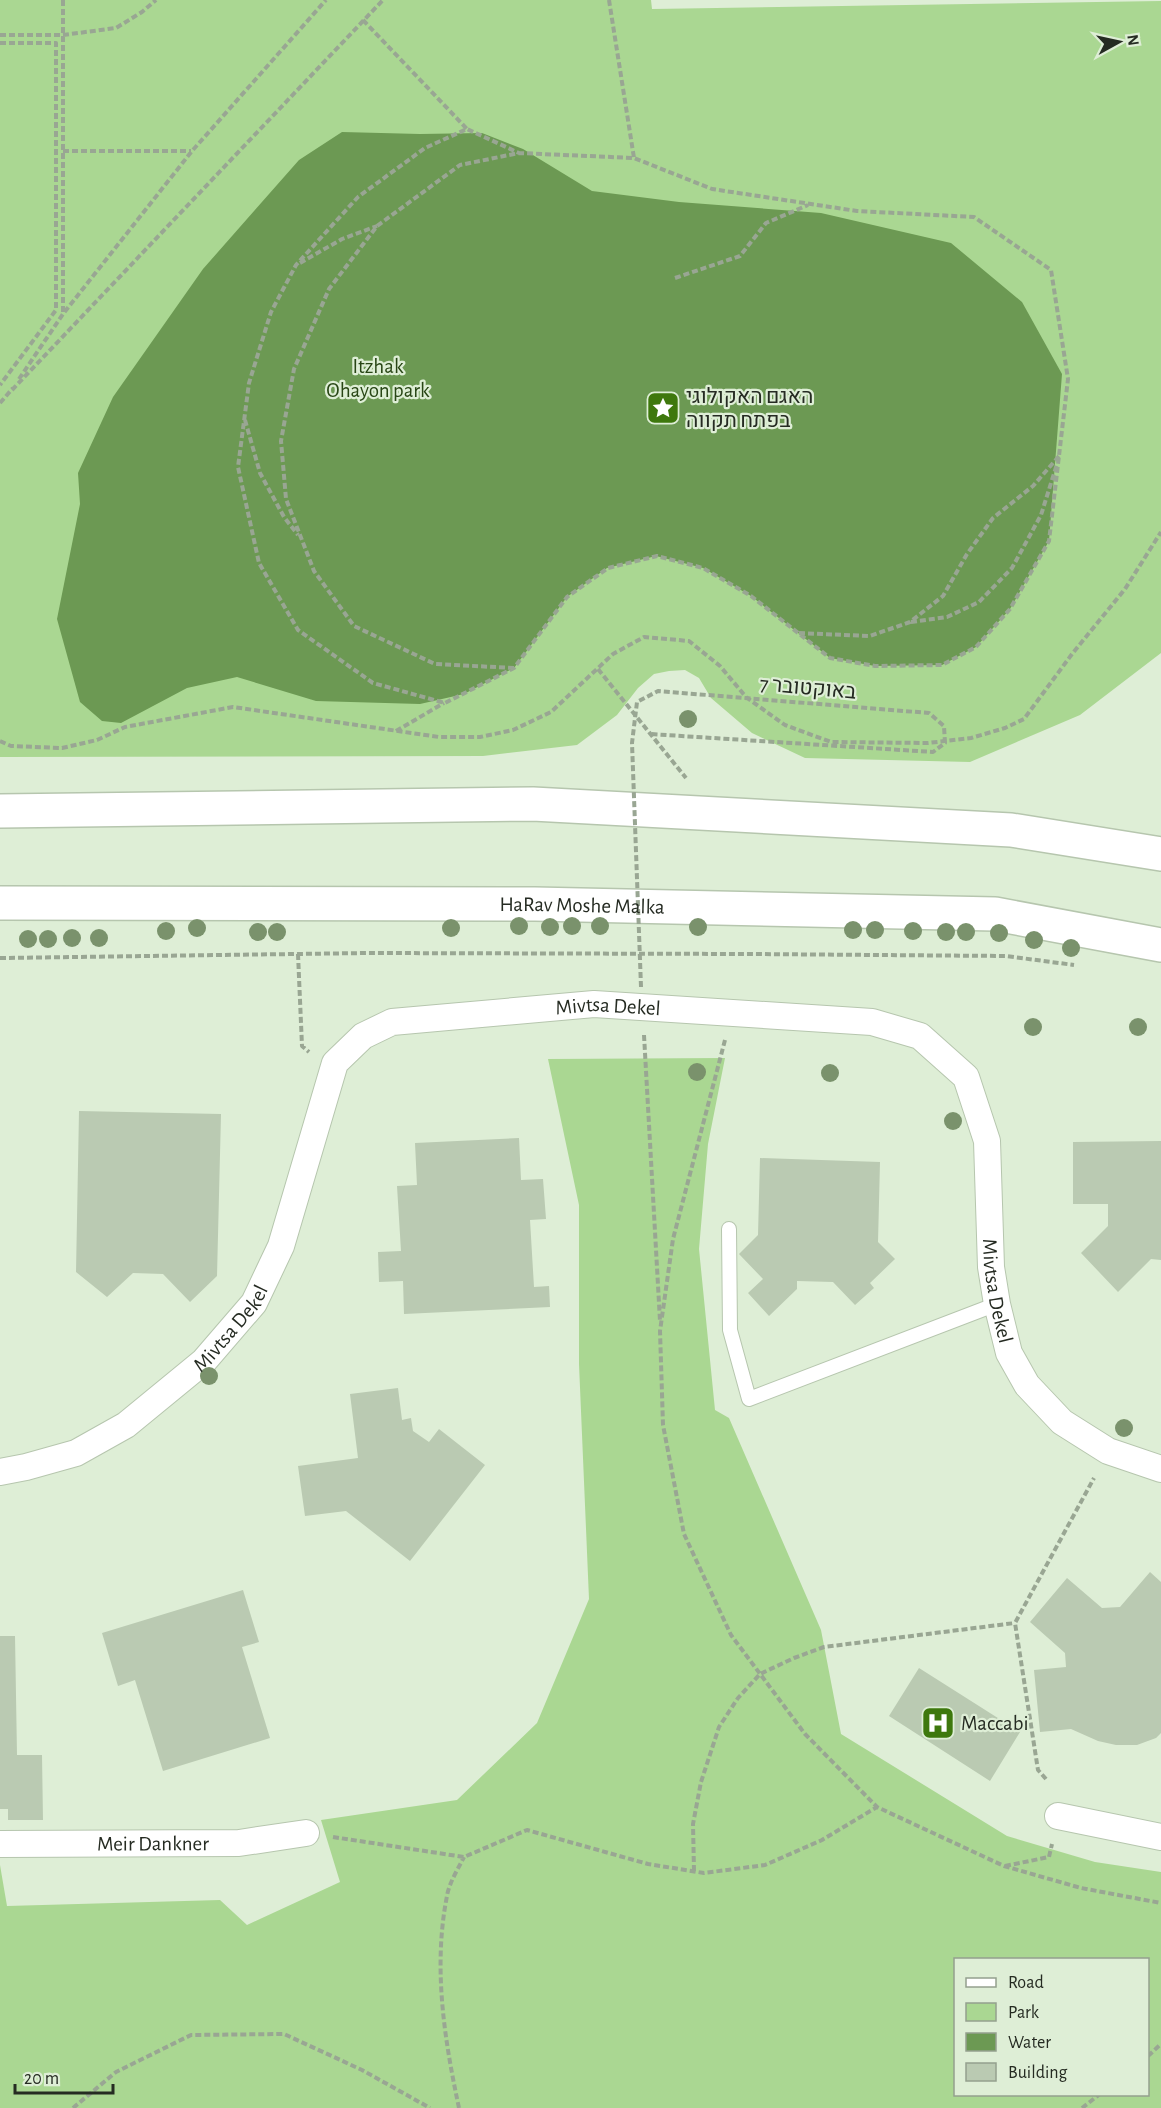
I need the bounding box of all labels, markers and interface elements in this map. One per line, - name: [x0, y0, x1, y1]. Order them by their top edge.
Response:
- north arrow: [1089, 12, 1149, 72]
- text: N: [1124, 33, 1142, 47]
- park label: Itzhak Ohayon park: [326, 356, 430, 401]
- place label: האגם האקולוגי בפתח תקווה: [686, 386, 813, 431]
- place icon: האגם האקולוגי בפתח תקווה: [645, 390, 681, 426]
- street label: 7 באוקטובר: [759, 673, 857, 703]
- street label: HaRav Moshe Malka: [499, 893, 665, 917]
- street label: Mivtsa Dekel: [554, 993, 661, 1019]
- street label: Mivtsa Dekel: [980, 1238, 1017, 1345]
- street label: Mivtsa Dekel: [189, 1282, 271, 1376]
- hospital icon: Maccabi: [920, 1705, 956, 1741]
- place label: Maccabi: [961, 1713, 1029, 1734]
- street label: Meir Dankner: [97, 1833, 209, 1854]
- legend: [954, 1958, 1149, 2096]
- text: Road: [1008, 1974, 1044, 1992]
- text: Park: [1008, 2004, 1040, 2022]
- text: Water: [1008, 2034, 1051, 2052]
- scale bar: [15, 2057, 112, 2095]
- text: Building: [1008, 2064, 1068, 2082]
- text: 20 m: [24, 2070, 59, 2088]

